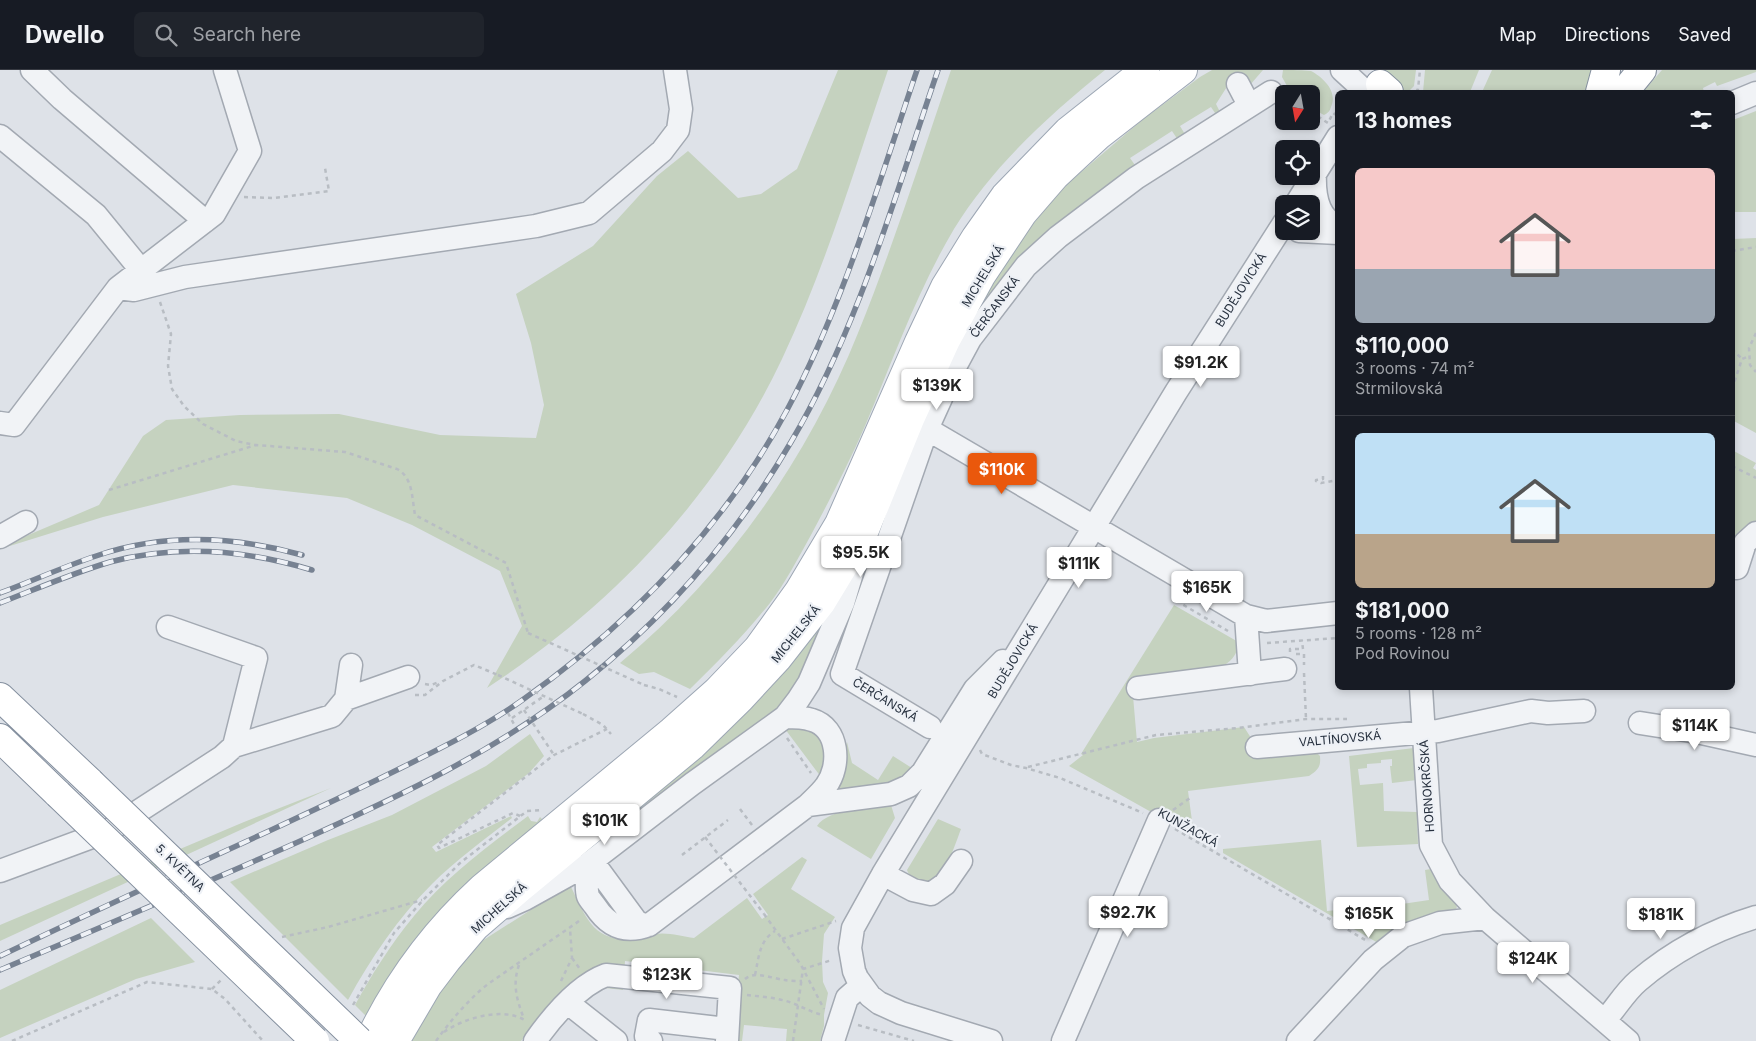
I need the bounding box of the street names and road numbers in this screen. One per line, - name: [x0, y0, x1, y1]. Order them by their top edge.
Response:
- street label: MICHELSKÁ: [958, 242, 1007, 310]
- street label: BUDĚJOVICKÁ: [1212, 250, 1269, 330]
- street label: ČERČANSKÁ: [966, 273, 1023, 341]
- street label: MICHELSKÁ: [768, 602, 823, 666]
- street label: BUDĚJOVICKÁ: [984, 620, 1041, 701]
- street label: ČERČANSKÁ: [850, 674, 921, 725]
- street label: VALTÍNOVSKÁ: [1298, 727, 1382, 750]
- street label: HORNOKRČSKÁ: [1416, 739, 1437, 833]
- street label: KUNŽACKÁ: [1155, 805, 1221, 850]
- street label: 5. KVĚTNA: [153, 841, 208, 895]
- street label: MICHELSKÁ: [468, 879, 530, 937]

